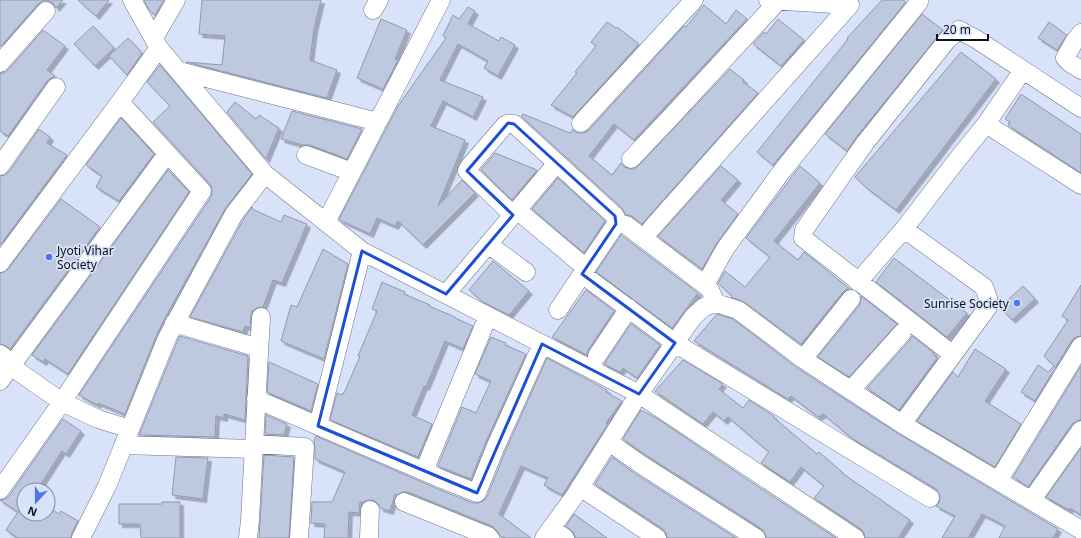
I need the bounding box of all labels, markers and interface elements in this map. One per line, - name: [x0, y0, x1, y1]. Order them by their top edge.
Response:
- scale bar: [937, 16, 988, 42]
- text: 20 m: [943, 21, 971, 38]
- place label: Jyoti Vihar Society: [56, 242, 114, 273]
- marker: Jyoti Vihar Society: [44, 252, 54, 262]
- place label: Sunrise Society: [924, 295, 1010, 312]
- marker: Sunrise Society: [1012, 298, 1022, 308]
- north arrow: [16, 482, 56, 522]
- text: N: [25, 503, 39, 520]

